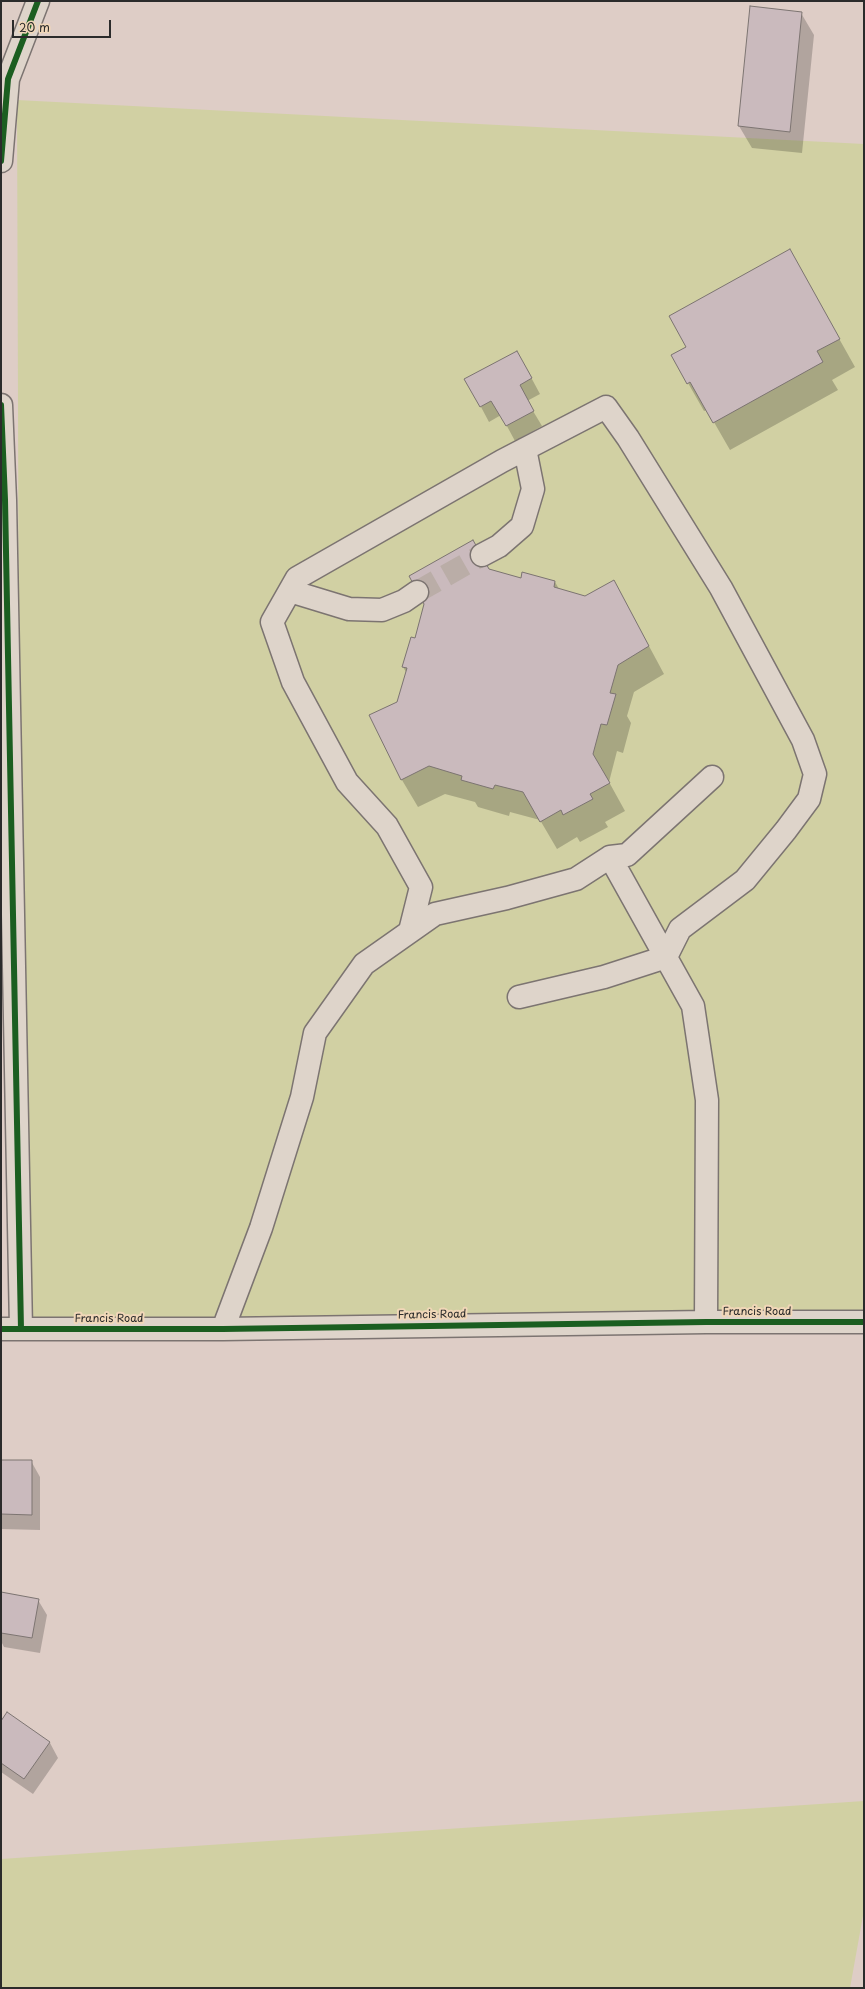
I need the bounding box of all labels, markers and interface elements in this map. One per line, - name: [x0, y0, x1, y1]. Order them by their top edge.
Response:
- scale bar: [14, 12, 113, 38]
- text: 20 m: [19, 18, 50, 36]
- street label: Francis Road: [723, 1305, 791, 1319]
- street label: Francis Road: [397, 1308, 467, 1322]
- street label: Francis Road: [75, 1312, 143, 1326]

